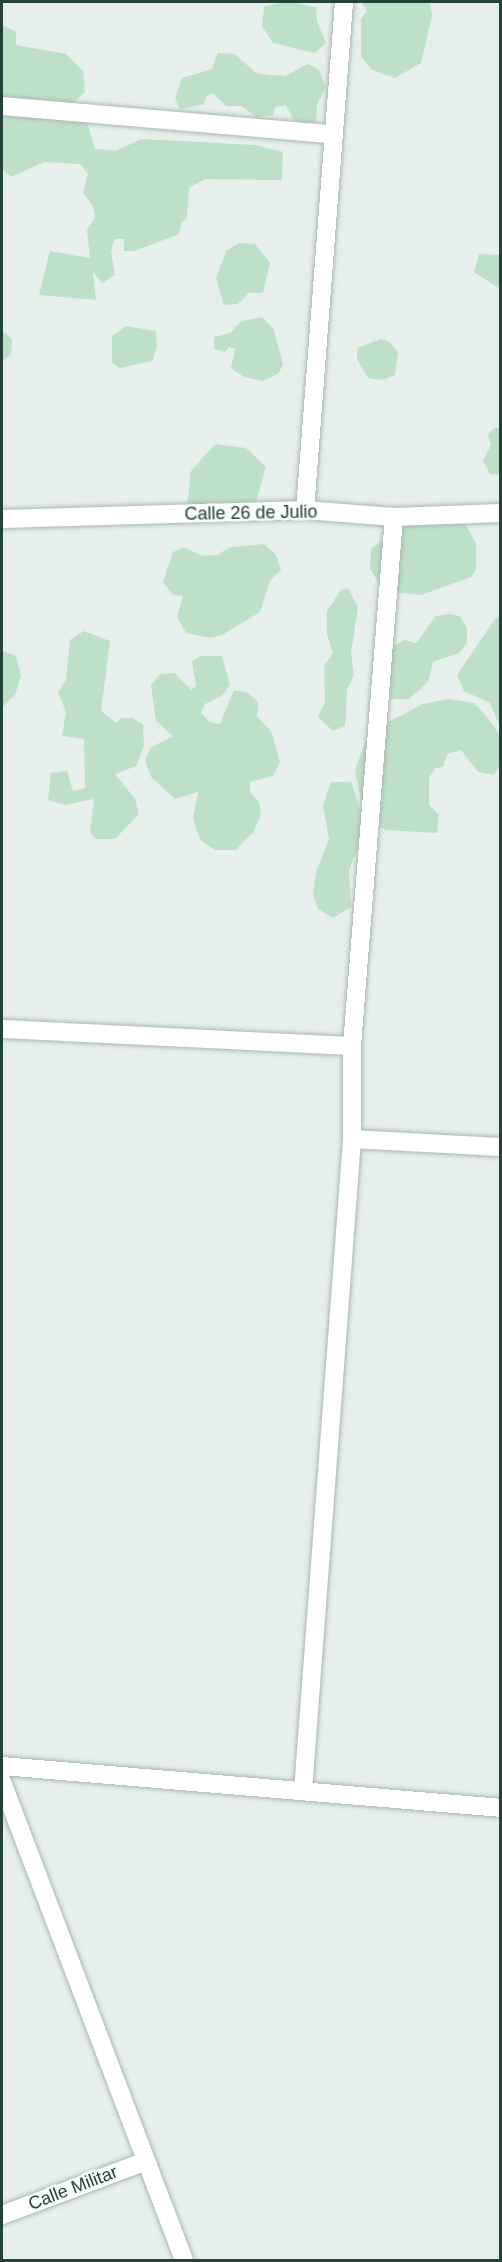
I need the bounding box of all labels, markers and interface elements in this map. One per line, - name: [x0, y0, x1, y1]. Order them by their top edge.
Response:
- street label: Calle 26 de Julio: [184, 501, 318, 525]
- street label: Calle Militar: [25, 2161, 121, 2215]

